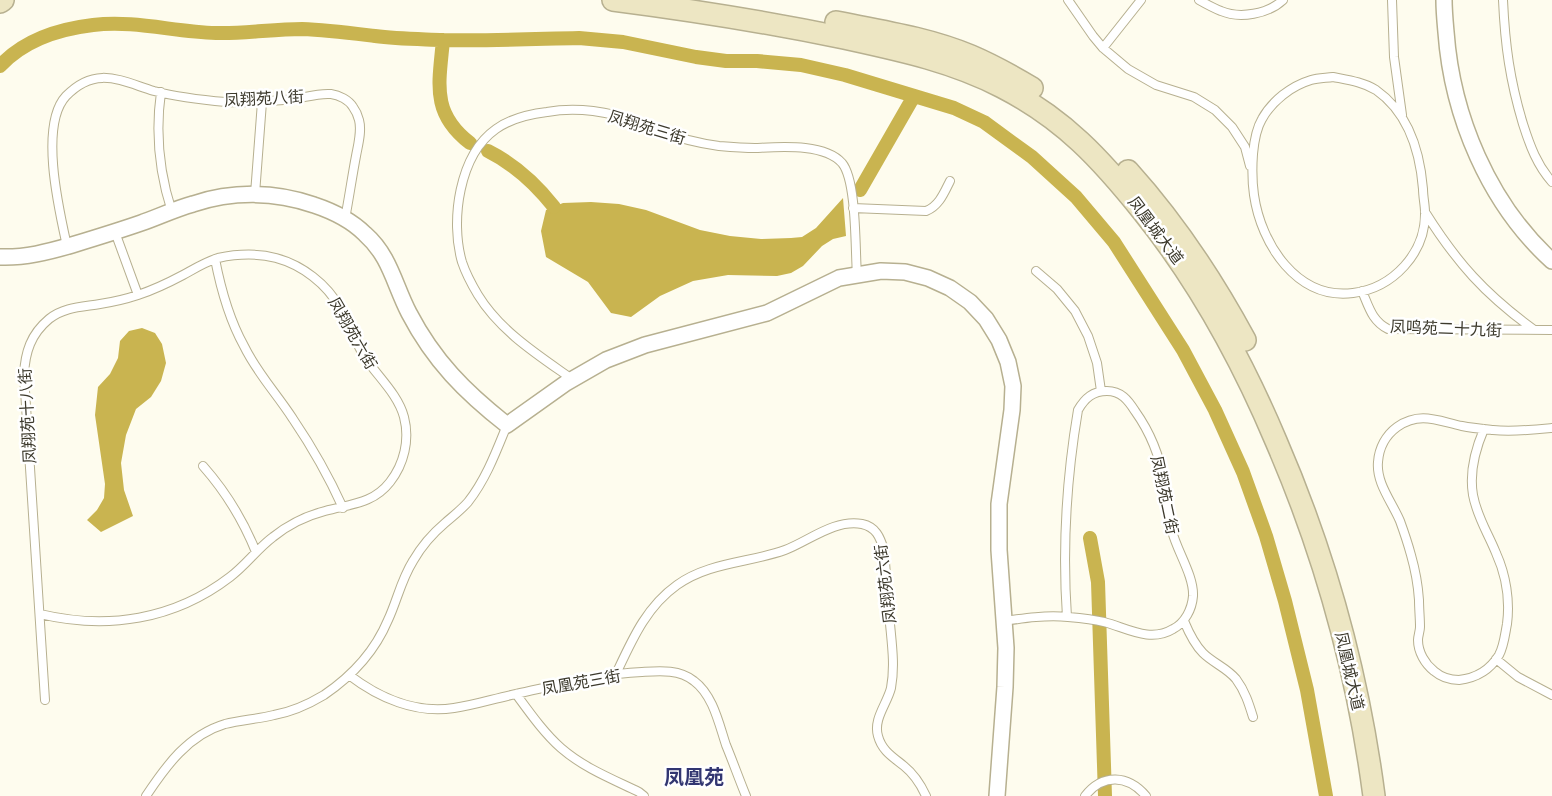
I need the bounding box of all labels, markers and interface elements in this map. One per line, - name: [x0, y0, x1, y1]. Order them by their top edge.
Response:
- street label: 凤翔苑八街: [223, 83, 305, 111]
- street label: 凤翔苑三街: [606, 103, 689, 149]
- street label: 凤凰城大道: [1123, 190, 1190, 269]
- street label: 凤翔苑六街: [323, 292, 384, 373]
- street label: 凤鸣苑二十九街: [1390, 313, 1502, 341]
- street label: 凤翔苑十八街: [12, 367, 40, 465]
- street label: 凤翔苑二街: [1146, 453, 1186, 536]
- street label: 凤翔苑六街: [867, 543, 901, 625]
- street label: 凤凰城大道: [1330, 629, 1372, 712]
- street label: 凤凰苑三街: [539, 662, 622, 700]
- district label: 凤凰苑: [664, 761, 724, 790]

